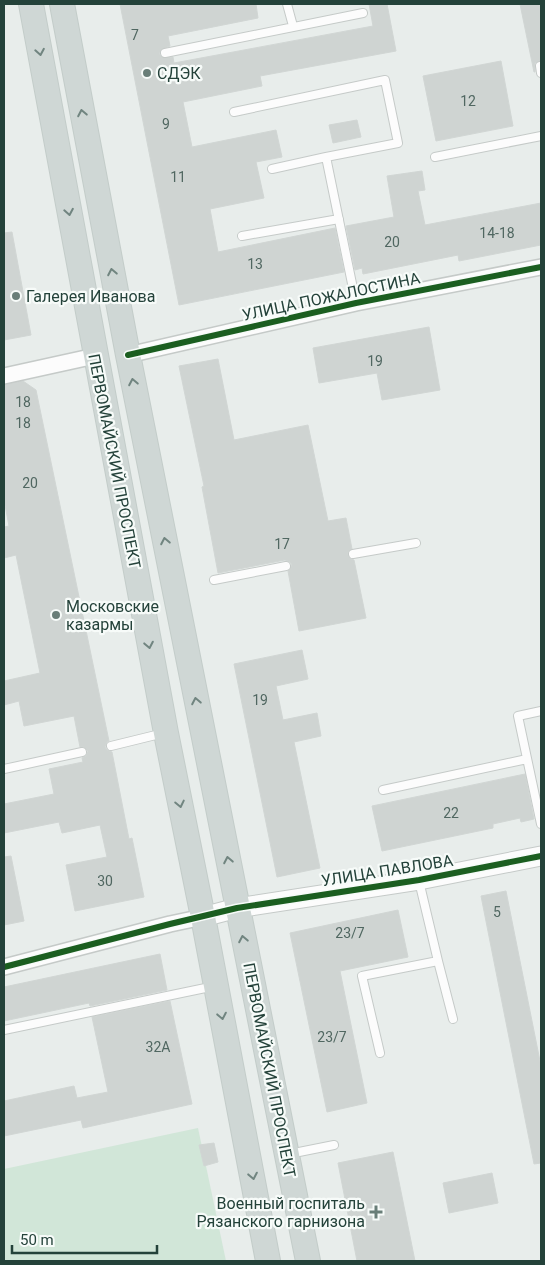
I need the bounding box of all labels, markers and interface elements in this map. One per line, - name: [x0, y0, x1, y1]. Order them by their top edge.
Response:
- house number: 7: [131, 27, 139, 43]
- one-way arrow: [34, 47, 44, 56]
- place label: СДЭК: [157, 64, 201, 83]
- marker: СДЭК: [141, 67, 153, 79]
- house number: 12: [460, 93, 476, 109]
- one-way arrow: [78, 108, 88, 117]
- house number: 9: [162, 116, 170, 132]
- house number: 11: [170, 169, 186, 185]
- one-way arrow: [63, 207, 73, 216]
- house number: 14-18: [479, 225, 515, 241]
- house number: 20: [384, 234, 400, 250]
- house number: 13: [247, 256, 263, 272]
- one-way arrow: [108, 268, 118, 277]
- street label: УЛИЦА ПОЖАЛОСТИНА: [240, 268, 422, 325]
- place label: Галерея Иванова: [26, 287, 155, 306]
- marker: Галерея Иванова: [10, 290, 22, 302]
- street label: ПЕРВОМАЙСКИЙ ПРОСПЕКТ: [84, 352, 145, 570]
- house number: 19: [367, 353, 383, 369]
- one-way arrow: [129, 378, 139, 386]
- house number: 18: [15, 394, 31, 410]
- house number: 18: [15, 415, 31, 431]
- house number: 20: [22, 475, 38, 491]
- house number: 17: [274, 536, 290, 552]
- one-way arrow: [160, 537, 171, 546]
- place label: Московские казармы: [66, 597, 159, 634]
- marker: Московские казармы: [50, 609, 62, 621]
- one-way arrow: [144, 640, 154, 649]
- house number: 19: [252, 692, 268, 708]
- one-way arrow: [192, 696, 202, 705]
- one-way arrow: [175, 800, 185, 809]
- house number: 22: [443, 805, 459, 821]
- street label: УЛИЦА ПАВЛОВА: [320, 851, 455, 890]
- one-way arrow: [223, 856, 233, 865]
- house number: 30: [97, 873, 113, 889]
- house number: 5: [493, 904, 501, 920]
- house number: 23/7: [335, 925, 365, 941]
- one-way arrow: [238, 934, 249, 943]
- street label: ПЕРВОМАЙСКИЙ ПРОСПЕКТ: [239, 961, 300, 1179]
- one-way arrow: [216, 1012, 227, 1021]
- house number: 23/7: [317, 1029, 347, 1045]
- house number: 32А: [146, 1039, 170, 1055]
- one-way arrow: [247, 1171, 258, 1180]
- place label: Военный госпиталь Рязанского гарнизона: [196, 1194, 365, 1231]
- marker: Военный госпиталь Рязанского гарнизона: [369, 1205, 383, 1219]
- scale bar: [12, 1222, 158, 1254]
- text: 50 m: [20, 1231, 54, 1249]

